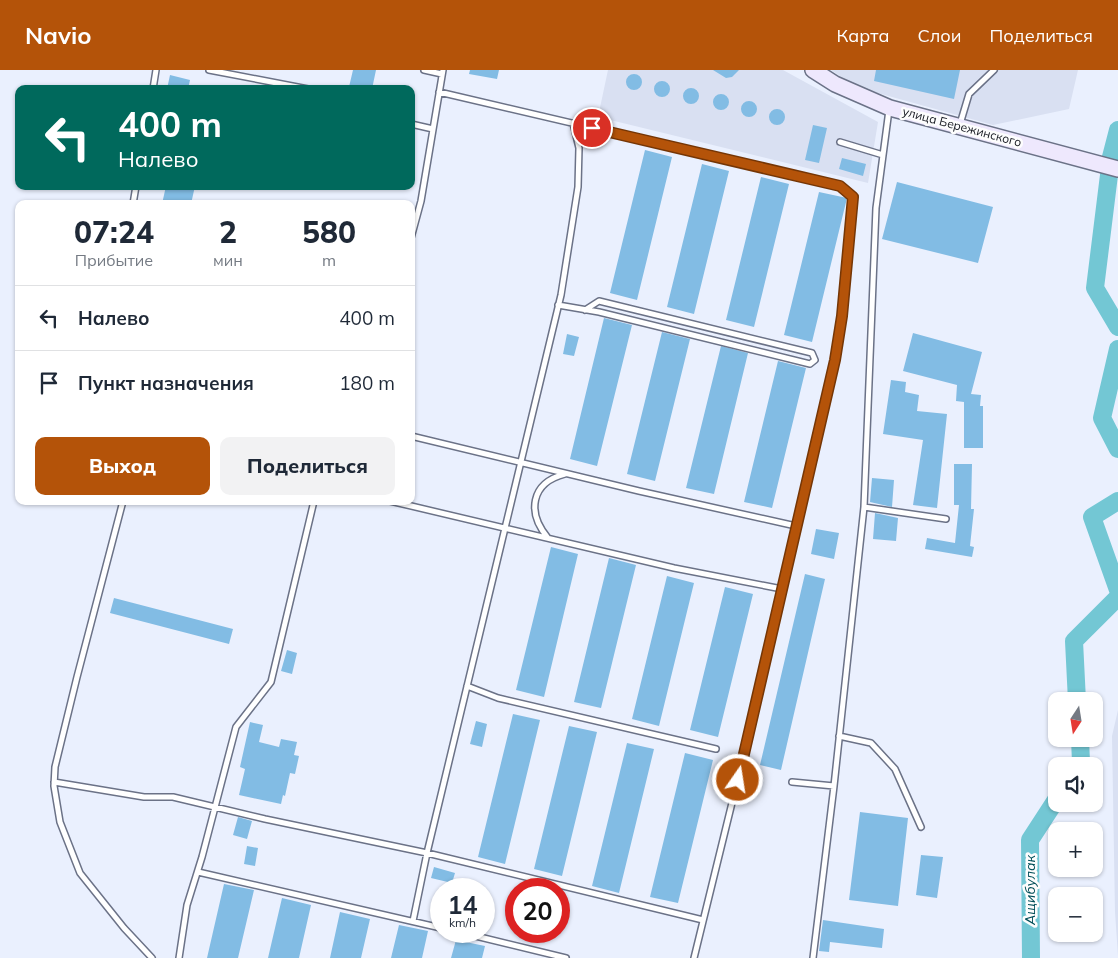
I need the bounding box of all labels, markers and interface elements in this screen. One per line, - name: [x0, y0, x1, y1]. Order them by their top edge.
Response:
- text: Navio: [25, 20, 91, 50]
- text: Карта: [837, 24, 889, 47]
- text: Слои: [917, 24, 962, 47]
- text: Поделиться: [990, 24, 1093, 47]
- text: 400 m: [118, 102, 222, 146]
- street label: улица Бережинского: [901, 103, 1023, 150]
- icon: left: [35, 105, 100, 170]
- pin: [571, 107, 613, 149]
- icon: arrive: [578, 114, 606, 142]
- text: Налево: [118, 145, 198, 173]
- text: 07:24: [74, 213, 154, 251]
- text: 2: [219, 213, 237, 251]
- text: 580: [302, 213, 356, 251]
- text: Прибытие: [75, 250, 153, 270]
- text: мин: [213, 250, 243, 270]
- text: m: [322, 250, 336, 270]
- icon: left: [35, 304, 63, 332]
- text: Налево: [78, 306, 150, 330]
- text: 400 m: [339, 306, 395, 330]
- icon: arrive: [35, 369, 63, 397]
- text: Пункт назначения: [78, 371, 254, 395]
- text: 180 m: [339, 371, 395, 395]
- button: Выход: [35, 437, 210, 495]
- button: Поделиться: [220, 437, 395, 495]
- north arrow: [1048, 692, 1102, 748]
- map controls: [1048, 692, 1103, 942]
- position arrow: [711, 753, 763, 805]
- button: sound: [1048, 757, 1103, 812]
- button: +: [1048, 822, 1103, 877]
- water label: Ащибулак: [1021, 855, 1039, 926]
- speed limit sign: 20: [505, 878, 570, 943]
- button: −: [1048, 887, 1103, 942]
- text: 14: [447, 889, 478, 920]
- text: km/h: [449, 915, 476, 930]

